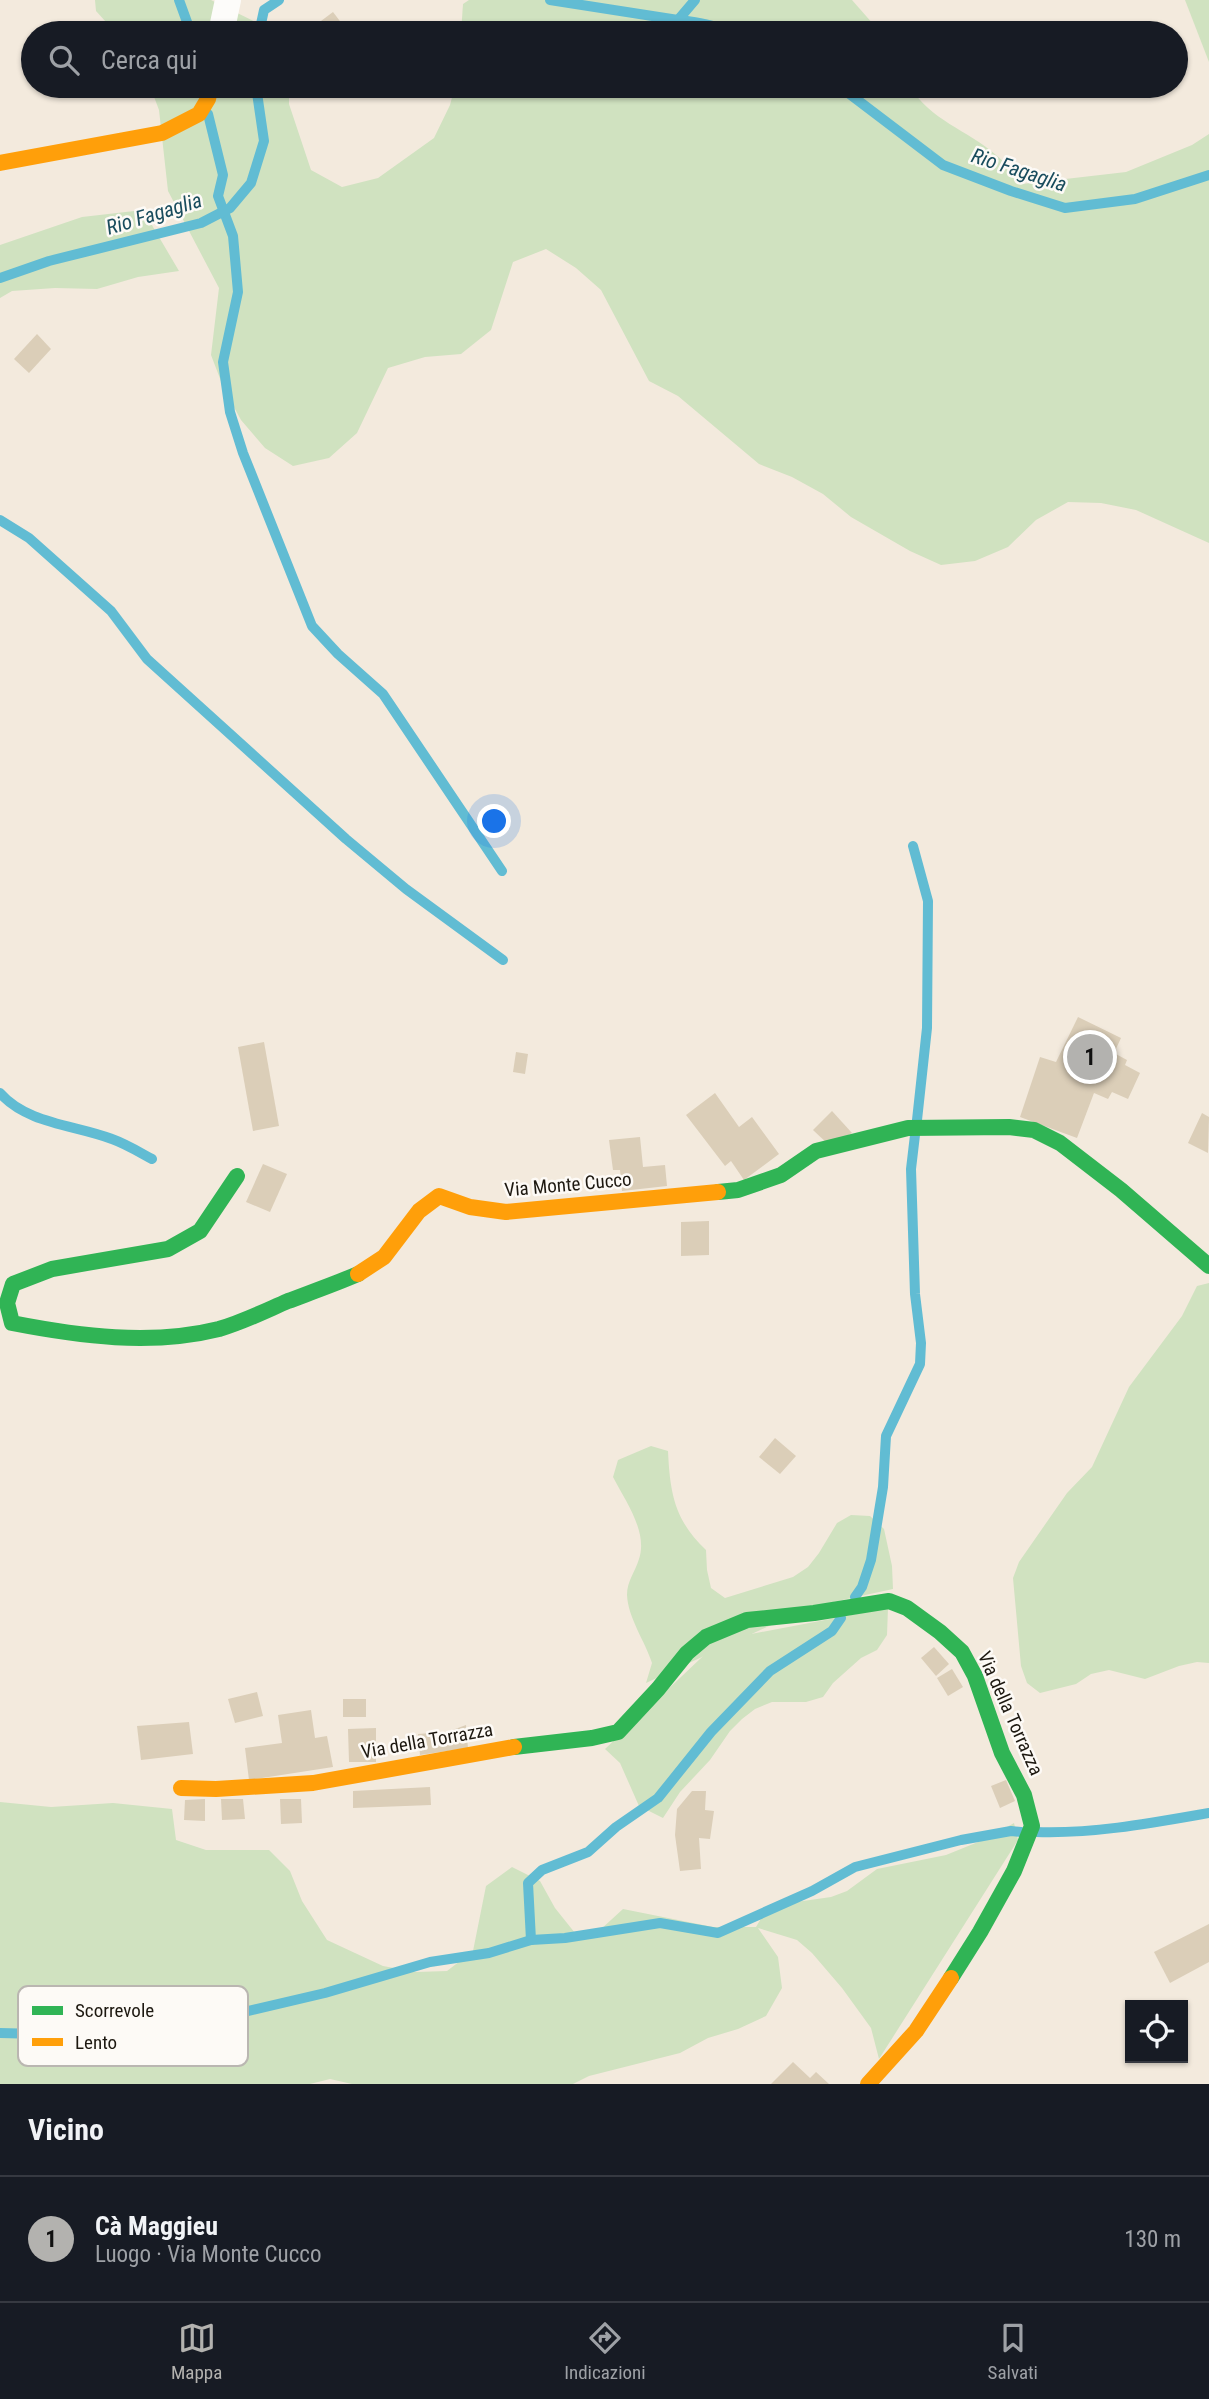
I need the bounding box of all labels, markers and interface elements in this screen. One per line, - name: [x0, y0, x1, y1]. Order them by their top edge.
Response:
- search box: [21, 21, 1188, 98]
- icon: search: [45, 41, 83, 79]
- text: Cerca qui: [101, 45, 198, 75]
- water label: Rio Fagaglia: [968, 143, 1070, 197]
- water label: Rio Fagaglia: [103, 188, 205, 240]
- your location: [477, 804, 511, 838]
- pin: 1: [1067, 1031, 1113, 1083]
- street label: Via Monte Cucco: [504, 1167, 633, 1202]
- street label: Via della Torrazza: [973, 1648, 1048, 1779]
- street label: Via della Torrazza: [359, 1718, 495, 1763]
- legend: [18, 1986, 248, 2066]
- text: Scorrevole: [75, 1999, 154, 2022]
- map controls: [1125, 2000, 1188, 2063]
- button: locate: [1125, 2000, 1188, 2063]
- text: Lento: [75, 2031, 117, 2054]
- text: Vicino: [28, 2112, 104, 2147]
- text: Cà Maggieu: [95, 2211, 218, 2241]
- text: 1: [45, 2226, 57, 2253]
- text: 130 m: [1124, 2226, 1181, 2253]
- text: Luogo · Via Monte Cucco: [95, 2241, 322, 2268]
- tab: Mappa: [171, 2319, 222, 2384]
- tab: Indicazioni: [564, 2319, 646, 2384]
- tab: Salvati: [988, 2319, 1038, 2384]

